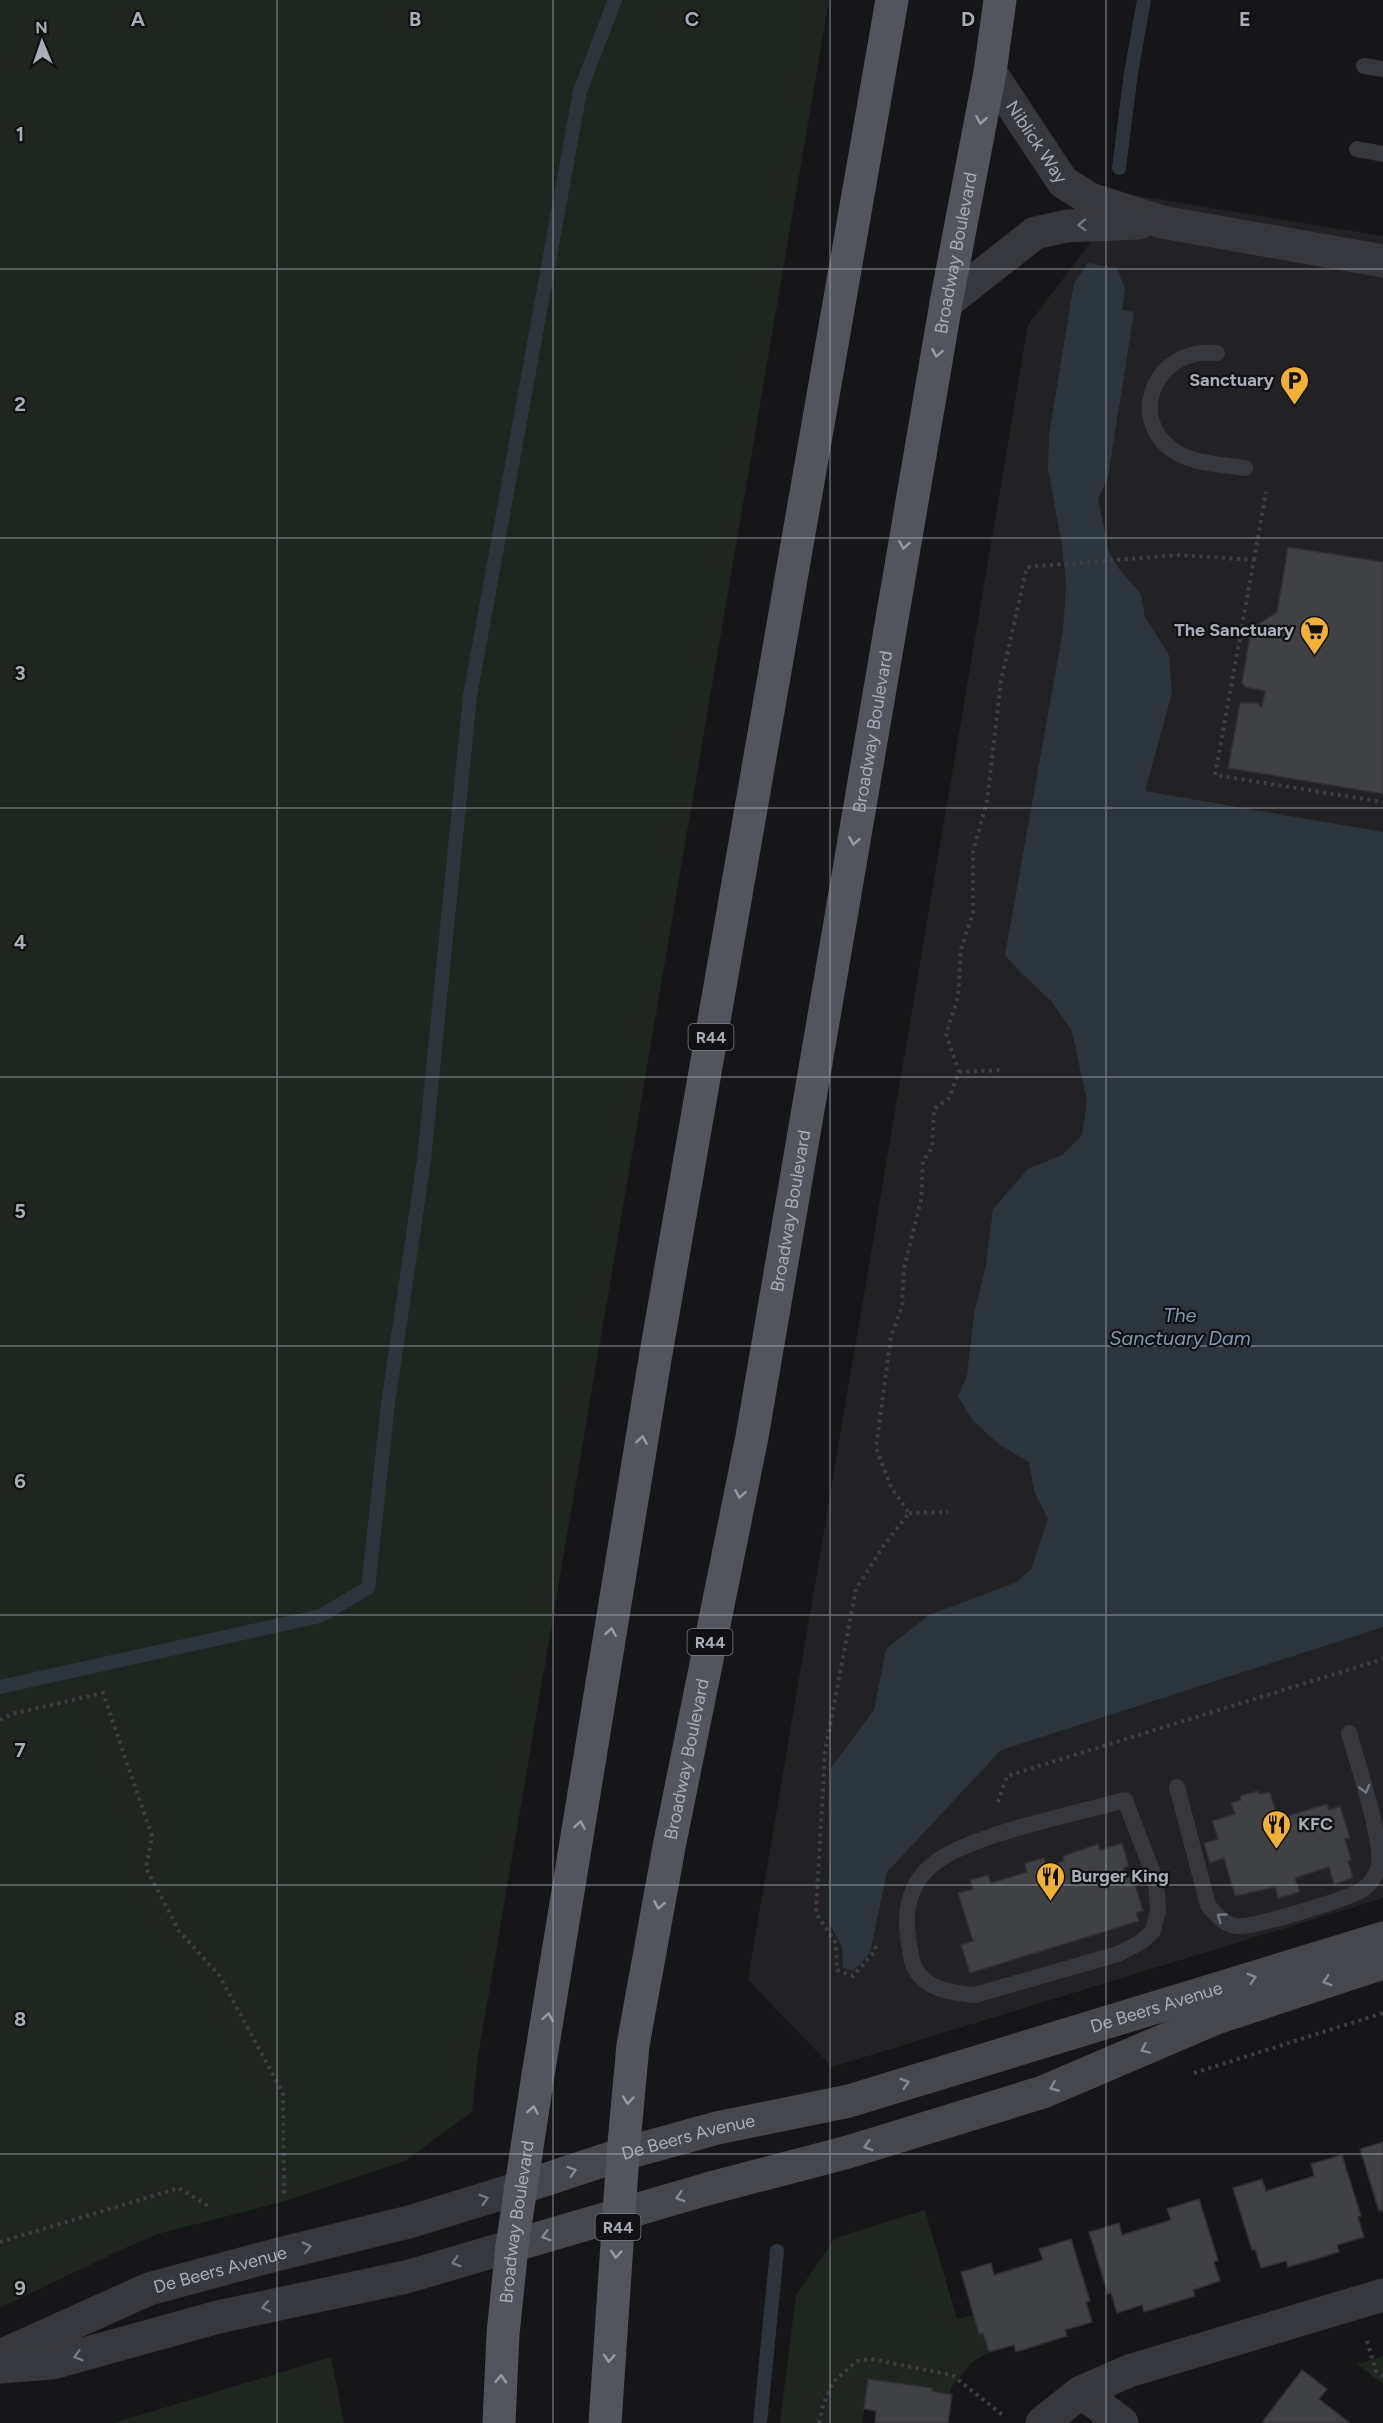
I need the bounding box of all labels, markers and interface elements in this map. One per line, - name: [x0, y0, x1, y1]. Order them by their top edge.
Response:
- text: A: [131, 7, 146, 31]
- text: B: [409, 7, 421, 31]
- text: C: [685, 7, 699, 31]
- text: D: [961, 7, 975, 31]
- text: E: [1239, 7, 1251, 31]
- north arrow: [12, 12, 72, 72]
- text: N: [35, 18, 48, 37]
- street label: Niblick Way: [1001, 96, 1072, 188]
- one-way arrow: [975, 115, 988, 125]
- text: 1: [16, 122, 24, 146]
- street label: Broadway Boulevard: [930, 170, 982, 336]
- one-way arrow: [1078, 219, 1087, 232]
- one-way arrow: [931, 348, 944, 358]
- parking icon: Sanctuary: [1279, 364, 1311, 406]
- place label: Sanctuary: [1189, 369, 1275, 391]
- text: 2: [14, 392, 26, 416]
- one-way arrow: [898, 540, 911, 550]
- supermarket icon: The Sanctuary: [1299, 614, 1331, 656]
- place label: The Sanctuary: [1174, 619, 1295, 641]
- street label: Broadway Boulevard: [848, 649, 897, 815]
- text: 3: [14, 661, 26, 685]
- one-way arrow: [848, 836, 860, 845]
- text: 4: [14, 930, 27, 954]
- road number: R44: [688, 1024, 734, 1050]
- street label: Broadway Boulevard: [766, 1128, 815, 1294]
- text: 5: [14, 1199, 26, 1223]
- water label: The Sanctuary Dam: [1109, 1303, 1251, 1350]
- one-way arrow: [635, 1435, 648, 1445]
- text: 6: [14, 1469, 26, 1493]
- one-way arrow: [734, 1489, 747, 1499]
- one-way arrow: [604, 1627, 617, 1637]
- road number: R44: [688, 1629, 732, 1655]
- street label: Broadway Boulevard: [660, 1676, 714, 1842]
- text: 7: [14, 1738, 26, 1762]
- one-way arrow: [1358, 1783, 1370, 1794]
- restaurant icon: KFC: [1261, 1808, 1293, 1850]
- place label: KFC: [1298, 1813, 1333, 1835]
- one-way arrow: [573, 1820, 586, 1830]
- restaurant icon: Burger King: [1034, 1860, 1066, 1902]
- place label: Burger King: [1071, 1865, 1169, 1887]
- one-way arrow: [653, 1900, 665, 1909]
- one-way arrow: [1217, 1913, 1228, 1924]
- one-way arrow: [1246, 1973, 1257, 1985]
- one-way arrow: [1322, 1974, 1333, 1986]
- street label: De Beers Avenue: [1087, 1977, 1225, 2038]
- text: 8: [14, 2007, 26, 2031]
- one-way arrow: [541, 2012, 554, 2022]
- one-way arrow: [1140, 2042, 1151, 2054]
- one-way arrow: [899, 2078, 910, 2091]
- one-way arrow: [1049, 2080, 1060, 2092]
- one-way arrow: [622, 2095, 635, 2104]
- one-way arrow: [526, 2106, 538, 2115]
- street label: De Beers Avenue: [619, 2109, 757, 2165]
- one-way arrow: [863, 2138, 874, 2151]
- street label: Broadway Boulevard: [495, 2139, 539, 2304]
- one-way arrow: [566, 2165, 577, 2178]
- one-way arrow: [675, 2190, 685, 2202]
- one-way arrow: [478, 2194, 489, 2206]
- road number: R44: [596, 2214, 640, 2240]
- one-way arrow: [541, 2229, 551, 2241]
- street label: De Beers Avenue: [151, 2241, 289, 2298]
- one-way arrow: [302, 2241, 312, 2254]
- one-way arrow: [610, 2250, 623, 2259]
- one-way arrow: [451, 2255, 461, 2268]
- text: 9: [14, 2276, 26, 2300]
- one-way arrow: [262, 2299, 272, 2312]
- one-way arrow: [73, 2349, 84, 2361]
- one-way arrow: [603, 2354, 616, 2363]
- one-way arrow: [494, 2374, 507, 2383]

